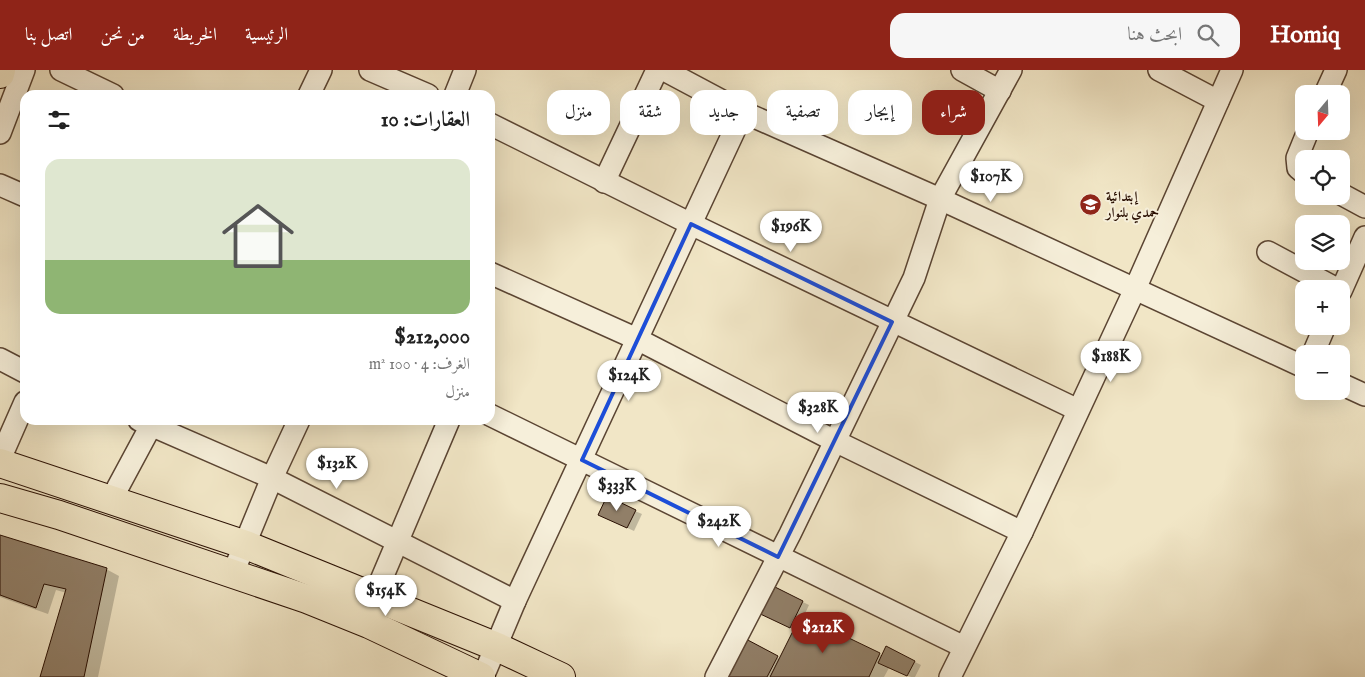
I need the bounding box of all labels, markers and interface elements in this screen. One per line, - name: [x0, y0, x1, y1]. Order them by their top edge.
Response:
- search box: [890, 13, 1240, 58]
- text: Homiq: [1270, 20, 1340, 51]
- icon: search: [1194, 21, 1222, 49]
- text: ابحث هنا: [1127, 23, 1182, 47]
- text: اتصل بنا: [25, 24, 72, 47]
- text: من نحن: [100, 24, 145, 47]
- text: الخريطة: [173, 24, 217, 47]
- text: الرئيسية: [245, 24, 288, 47]
- north arrow: [1295, 85, 1350, 140]
- map controls: [1295, 85, 1350, 400]
- chip: منزل: [547, 90, 610, 135]
- chip: شقة: [620, 90, 680, 135]
- chip: جديد: [690, 90, 757, 135]
- chip: تصفية: [767, 90, 838, 135]
- chip: إيجار: [848, 90, 912, 135]
- chip: شراء: [922, 90, 985, 135]
- icon: filters: [45, 106, 73, 134]
- text: العقارات: 10: [381, 107, 470, 134]
- button: locate: [1295, 150, 1350, 205]
- pin: $107K: [956, 160, 1026, 203]
- text: $107K: [970, 167, 1012, 187]
- place label: إبتدائية حمدي بلنوار: [1104, 188, 1159, 224]
- icon: home: [213, 191, 303, 281]
- school or university icon: إبتدائية حمدي بلنوار: [1078, 193, 1102, 217]
- pin: $196K: [756, 210, 826, 253]
- button: layers: [1295, 215, 1350, 270]
- text: $196K: [771, 217, 811, 237]
- button: +: [1295, 280, 1350, 335]
- text: $212,000: [394, 324, 470, 351]
- pin: $188K: [1076, 340, 1146, 383]
- button: −: [1295, 345, 1350, 400]
- text: $188K: [1092, 347, 1130, 367]
- text: الغرف: 4 · 100 m²: [369, 355, 470, 375]
- pin: $124K: [594, 360, 664, 402]
- text: $124K: [608, 366, 650, 386]
- text: منزل: [445, 383, 470, 403]
- pin: $328K: [783, 392, 853, 434]
- text: $328K: [798, 398, 838, 418]
- pin: $132K: [302, 448, 372, 490]
- text: $132K: [317, 454, 357, 474]
- pin: $333K: [582, 470, 652, 512]
- text: $333K: [598, 476, 636, 496]
- pin: $242K: [684, 506, 754, 548]
- text: $242K: [697, 512, 741, 532]
- pin: $154K: [351, 574, 421, 617]
- text: $154K: [366, 581, 406, 601]
- pin: $212K: [788, 612, 858, 654]
- text: $212K: [802, 618, 844, 638]

